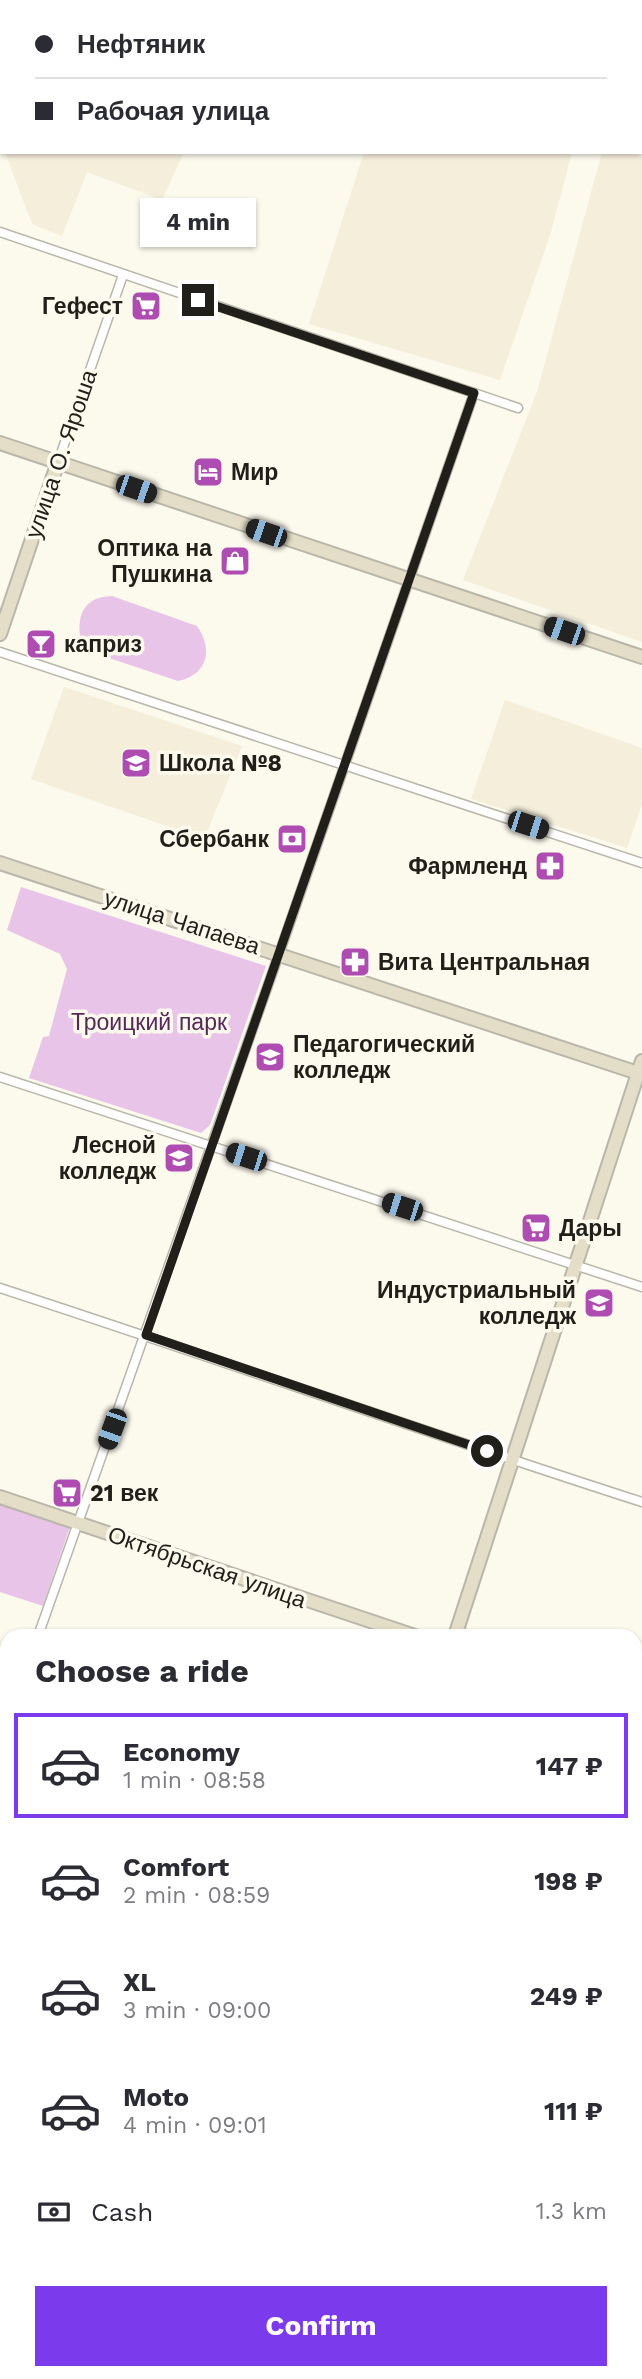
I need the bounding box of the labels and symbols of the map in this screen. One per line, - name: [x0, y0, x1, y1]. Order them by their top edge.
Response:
- callout: 4 min: [140, 198, 256, 247]
- route end: [182, 284, 214, 316]
- supermarket icon: Гефест: [129, 289, 163, 323]
- place label: Гефест: [42, 293, 123, 320]
- street label: улица О. Яроша: [20, 366, 103, 542]
- hotel icon: Мир: [191, 455, 225, 489]
- place label: Мир: [231, 459, 278, 486]
- car: [113, 472, 160, 506]
- car: [243, 516, 290, 550]
- place label: Оптика на Пушкина: [97, 535, 212, 588]
- shop icon: Оптика на Пушкина: [218, 544, 252, 578]
- car: [541, 614, 588, 648]
- bar icon: каприз: [24, 627, 58, 661]
- place label: каприз: [64, 631, 142, 658]
- school or university icon: Школа №8: [119, 746, 153, 780]
- place label: Школа №8: [159, 750, 282, 777]
- car: [505, 809, 552, 841]
- bank icon: Сбербанк: [275, 822, 309, 856]
- place label: Сбербанк: [159, 826, 269, 853]
- pharmacy icon: Фармленд: [533, 849, 567, 883]
- place label: Фармленд: [408, 853, 527, 880]
- street label: улица Чапаева: [101, 885, 263, 960]
- pharmacy icon: Вита Центральная: [338, 945, 372, 979]
- place label: Вита Центральная: [378, 949, 590, 976]
- park label: Троицкий парк: [71, 1009, 228, 1036]
- place label: Педагогический колледж: [293, 1031, 475, 1084]
- school or university icon: Педагогический колледж: [253, 1040, 287, 1074]
- place label: Лесной колледж: [59, 1132, 157, 1185]
- school or university icon: Лесной колледж: [162, 1141, 196, 1175]
- car: [223, 1141, 270, 1173]
- car: [379, 1191, 426, 1223]
- supermarket icon: Дары: [519, 1211, 553, 1245]
- place label: Дары: [559, 1215, 622, 1242]
- place label: Индустриальный колледж: [377, 1277, 577, 1330]
- school or university icon: Индустриальный колледж: [582, 1286, 616, 1320]
- car: [95, 1406, 130, 1452]
- route start: [471, 1435, 503, 1467]
- supermarket icon: 21 век: [50, 1476, 84, 1510]
- place label: 21 век: [90, 1480, 159, 1507]
- street label: Октябрьская улица: [104, 1521, 310, 1614]

